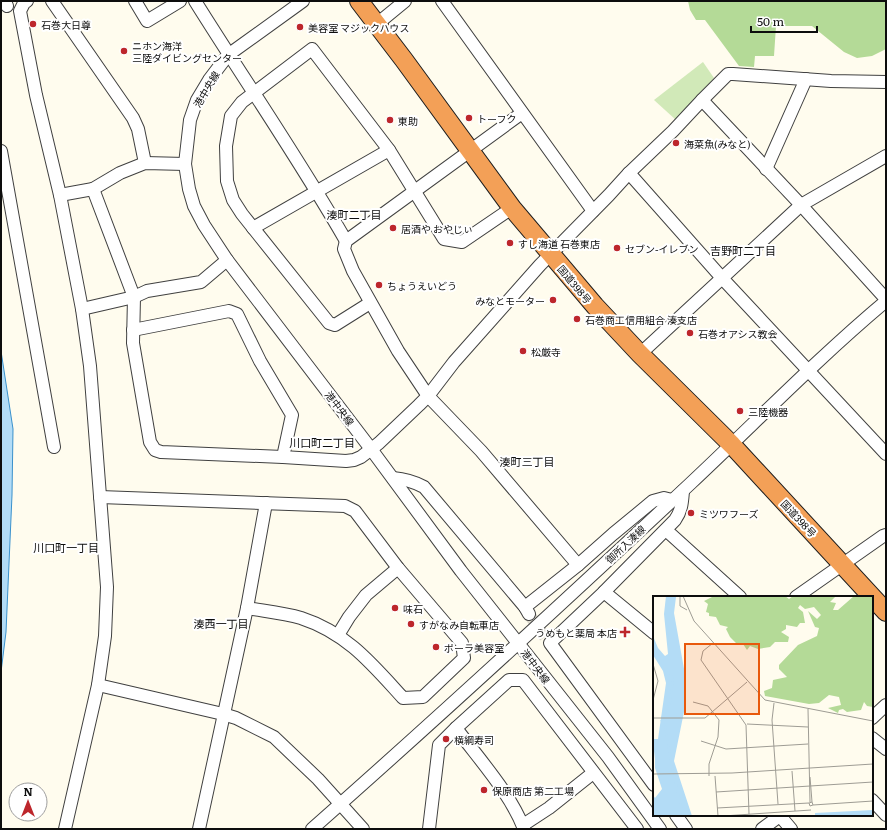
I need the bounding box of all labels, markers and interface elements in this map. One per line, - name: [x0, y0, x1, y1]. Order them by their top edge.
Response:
- scale bar: [751, 8, 817, 34]
- text: 50 m: [757, 12, 784, 30]
- place label: 石巻大日尊: [41, 17, 91, 32]
- marker: 石巻大日尊: [28, 19, 38, 29]
- place label: 美容室 マジックハウス: [308, 20, 410, 35]
- marker: 美容室 マジックハウス: [295, 22, 305, 32]
- place label: ニホン海洋 三陸ダイビングセンター: [132, 38, 242, 65]
- marker: ニホン海洋 三陸ダイビングセンター: [119, 46, 129, 56]
- street label: 港中央線: [189, 68, 223, 110]
- place label: トーフク: [477, 111, 516, 126]
- place label: 東助: [398, 113, 418, 128]
- marker: トーフク: [464, 113, 474, 123]
- marker: 東助: [385, 115, 395, 125]
- place label: 海菜魚(みなと): [684, 136, 751, 151]
- marker: 海菜魚(みなと): [671, 138, 681, 148]
- district label: 湊町二丁目: [327, 206, 382, 222]
- place label: 居酒や おやじぃ: [401, 221, 473, 236]
- marker: 居酒や おやじぃ: [388, 223, 398, 233]
- place label: すし海道 石巻東店: [518, 236, 600, 251]
- marker: すし海道 石巻東店: [505, 238, 515, 248]
- place label: セブン-イレブン: [625, 241, 699, 256]
- district label: 吉野町二丁目: [710, 242, 776, 258]
- marker: セブン-イレブン: [612, 243, 622, 253]
- street label: 国道398号: [554, 261, 596, 307]
- place label: ちょうえいどう: [387, 278, 457, 293]
- marker: ちょうえいどう: [374, 280, 384, 290]
- place label: みなとモーター: [475, 293, 545, 308]
- marker: みなとモーター: [548, 295, 558, 305]
- place label: 石巻商工信用組合 湊支店: [585, 312, 697, 327]
- marker: 石巻商工信用組合 湊支店: [572, 314, 582, 324]
- place label: 石巻オアシス教会: [698, 326, 778, 341]
- marker: 石巻オアシス教会: [685, 328, 695, 338]
- place label: 松厳寺: [531, 344, 561, 359]
- marker: 松厳寺: [518, 346, 528, 356]
- street label: 港中央線: [322, 388, 358, 428]
- place label: 三陸機器: [748, 404, 788, 419]
- marker: 三陸機器: [735, 406, 745, 416]
- district label: 川口町二丁目: [289, 434, 355, 450]
- district label: 湊町三丁目: [500, 453, 555, 469]
- street label: 国道398号: [778, 496, 820, 540]
- place label: ミツワフーズ: [699, 506, 759, 521]
- marker: ミツワフーズ: [686, 508, 696, 518]
- street label: 御所入湊線: [602, 521, 648, 567]
- district label: 川口町一丁目: [33, 539, 99, 555]
- inset map: [653, 596, 873, 816]
- place label: 味石: [403, 601, 423, 616]
- marker: 味石: [390, 603, 400, 613]
- district label: 湊西一丁目: [194, 615, 249, 631]
- place label: すがなみ自転車店: [419, 617, 499, 632]
- marker: すがなみ自転車店: [406, 619, 416, 629]
- place label: うめもと薬局 本店: [535, 625, 617, 640]
- marker: うめもと薬局 本店: [620, 627, 630, 637]
- place label: ポーラ美容室: [444, 640, 504, 655]
- marker: ポーラ美容室: [431, 642, 441, 652]
- street label: 港中央線: [518, 646, 554, 686]
- place label: 横綱寿司: [454, 732, 494, 747]
- marker: 横綱寿司: [441, 734, 451, 744]
- north arrow: [8, 782, 48, 822]
- text: N: [23, 783, 33, 799]
- place label: 保原商店 第二工場: [492, 783, 574, 798]
- marker: 保原商店 第二工場: [479, 785, 489, 795]

